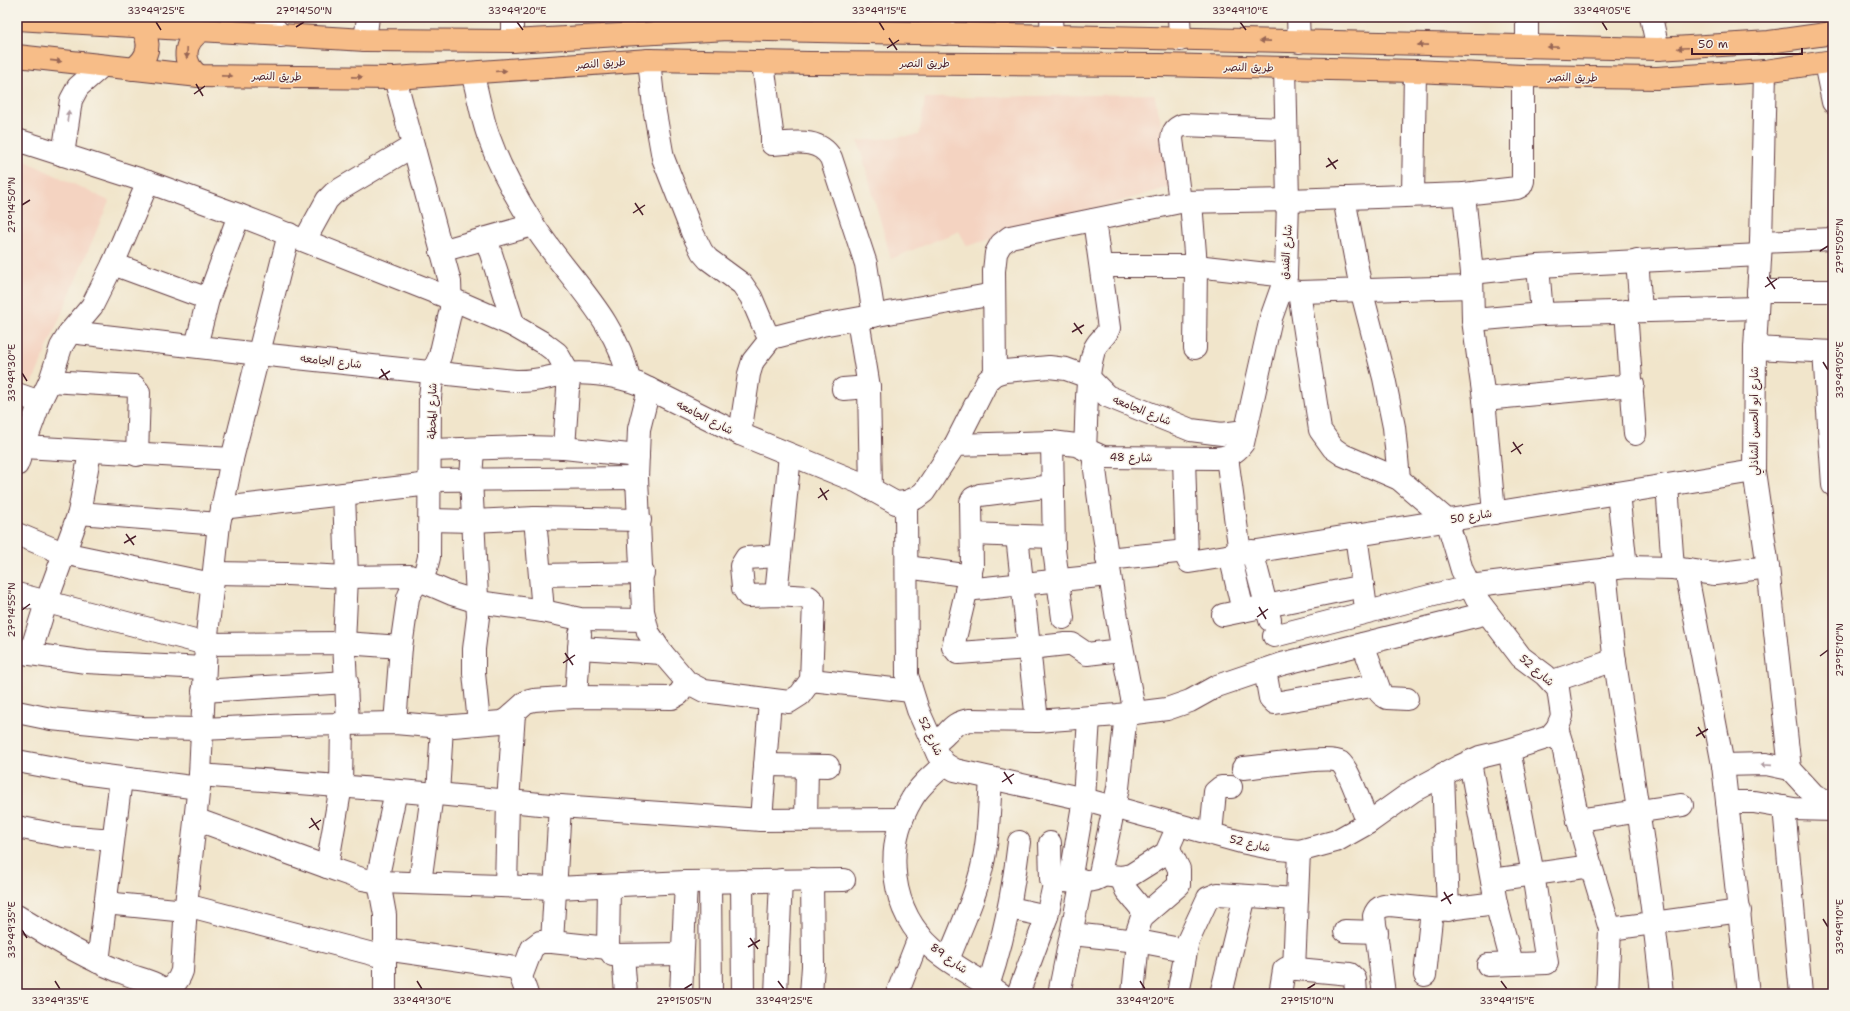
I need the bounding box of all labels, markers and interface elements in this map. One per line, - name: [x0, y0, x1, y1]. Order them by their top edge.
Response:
- text: 33°49'25"E: [127, 4, 185, 17]
- text: 27°14'50"N: [276, 4, 332, 17]
- text: 33°49'20"E: [488, 4, 546, 17]
- text: 33°49'15"E: [852, 4, 907, 17]
- text: 33°49'10"E: [1212, 4, 1268, 17]
- text: 33°49'05"E: [1573, 4, 1631, 17]
- scale bar: [1692, 30, 1802, 56]
- text: 50 m: [1698, 36, 1728, 52]
- one-way arrow: [1259, 38, 1271, 45]
- one-way arrow: [1417, 41, 1429, 48]
- one-way arrow: [1546, 44, 1559, 50]
- one-way arrow: [1676, 45, 1689, 51]
- one-way arrow: [184, 47, 190, 60]
- street label: طريق النصر: [575, 54, 626, 73]
- street label: طريق النصر: [899, 56, 950, 71]
- one-way arrow: [50, 58, 62, 64]
- street label: طريق النصر: [1223, 60, 1274, 75]
- one-way arrow: [495, 67, 507, 74]
- street label: طريق النصر: [251, 69, 302, 84]
- street label: طريق النصر: [1547, 70, 1598, 85]
- one-way arrow: [221, 73, 234, 79]
- one-way arrow: [351, 74, 364, 80]
- one-way arrow: [65, 110, 71, 122]
- text: 27°14'50"N: [5, 177, 18, 233]
- text: 27°15'05"N: [1833, 218, 1846, 274]
- street label: شارع الفندق: [1277, 224, 1297, 280]
- text: 33°49'05"E: [1833, 341, 1846, 399]
- text: 33°49'30"E: [5, 344, 18, 402]
- street label: شارع الجامعه: [299, 351, 362, 373]
- street label: شارع ابو الحسن الشاذلي: [1747, 366, 1765, 476]
- street label: شارع المحطة: [425, 383, 441, 439]
- street label: شارع الجامعه: [1110, 392, 1173, 430]
- street label: شارع الجامعه: [673, 397, 736, 439]
- street label: شارع 48: [1109, 450, 1152, 466]
- street label: شارع 50: [1449, 506, 1493, 528]
- text: 27°14'55"N: [5, 582, 18, 638]
- text: 27°15'10"N: [1833, 623, 1846, 677]
- street label: شارع 52: [1515, 651, 1557, 690]
- street label: شارع 52: [914, 714, 946, 759]
- one-way arrow: [1760, 761, 1772, 768]
- street label: شارع 52: [1228, 832, 1272, 856]
- text: 33°49'10"E: [1833, 899, 1846, 955]
- text: 33°49'35"E: [5, 901, 18, 959]
- street label: شارع 89: [927, 940, 970, 978]
- text: 33°49'35"E: [31, 994, 89, 1007]
- text: 33°49'30"E: [393, 994, 451, 1007]
- text: 27°15'05"N: [656, 994, 712, 1007]
- text: 33°49'25"E: [755, 994, 813, 1007]
- text: 33°49'20"E: [1116, 994, 1174, 1007]
- text: 27°15'10"N: [1280, 994, 1334, 1007]
- text: 33°49'15"E: [1480, 994, 1535, 1007]

